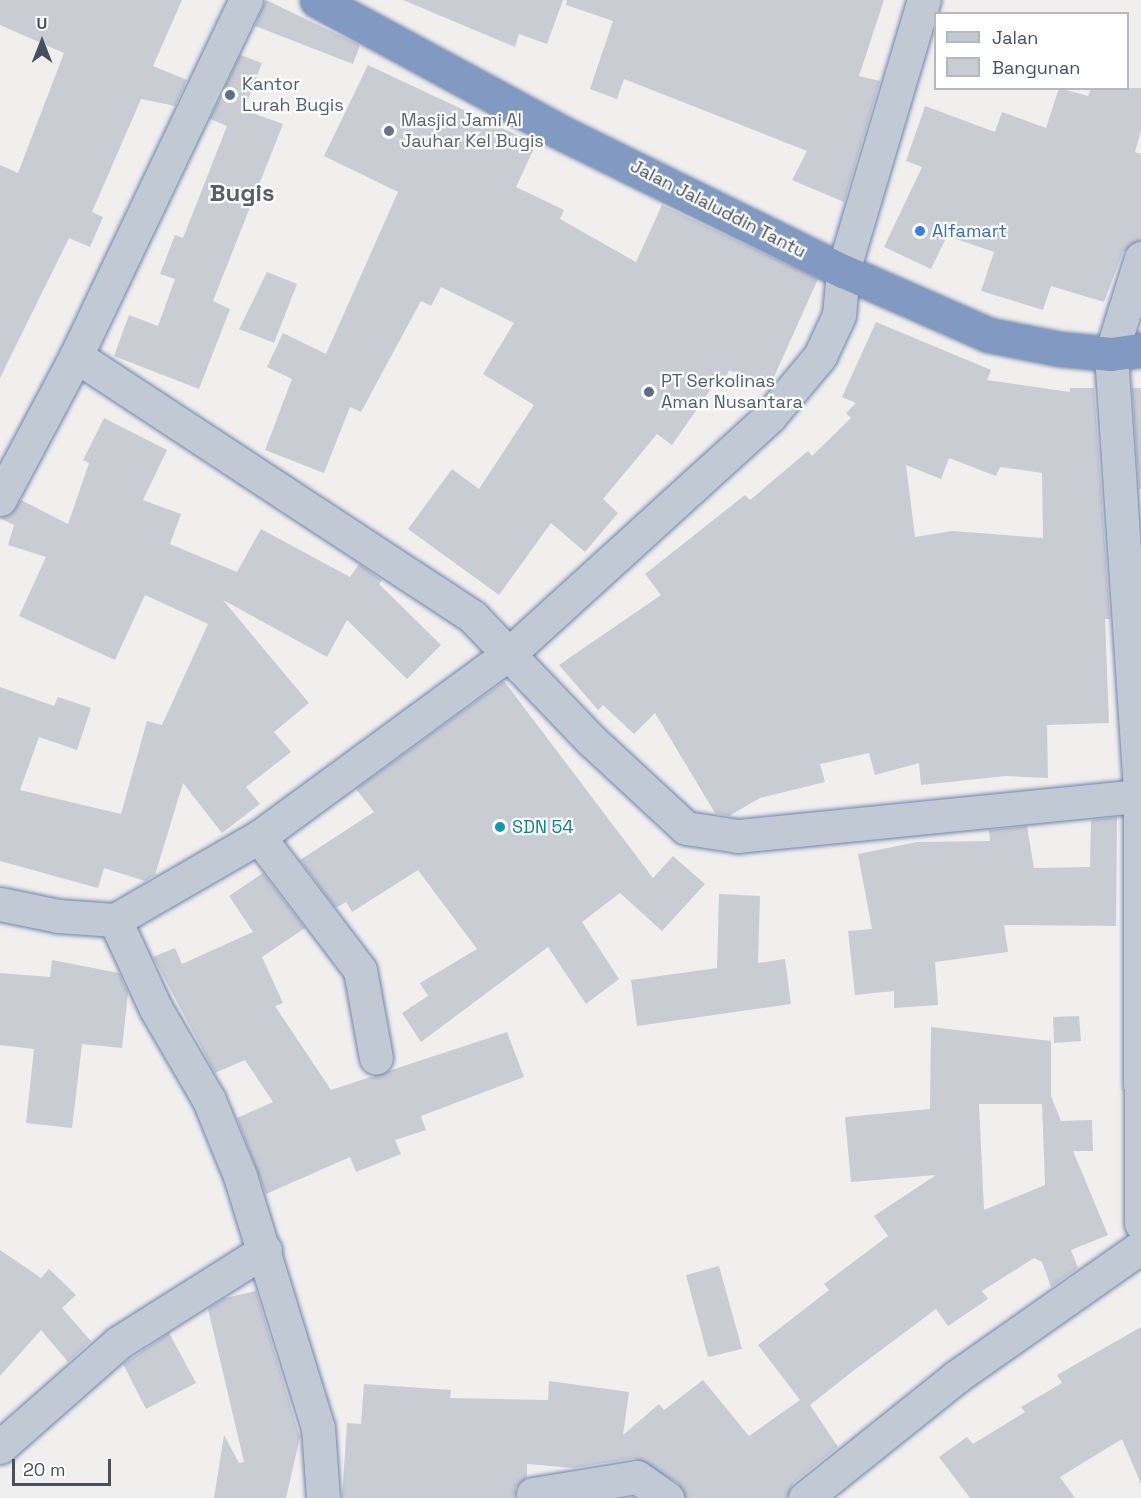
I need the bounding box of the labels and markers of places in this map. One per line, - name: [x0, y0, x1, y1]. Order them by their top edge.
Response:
- place label: Kantor Lurah Bugis: [242, 74, 344, 116]
- marker: Kantor Lurah Bugis: [223, 88, 237, 102]
- place label: Masjid Jami Al Jauhar Kel Bugis: [401, 110, 544, 152]
- marker: Masjid Jami Al Jauhar Kel Bugis: [382, 124, 396, 138]
- place label: Alfamart: [932, 220, 1007, 242]
- marker: Alfamart: [913, 224, 927, 238]
- place label: PT Serkolinas Aman Nusantara: [661, 371, 803, 413]
- marker: PT Serkolinas Aman Nusantara: [642, 385, 656, 399]
- place label: SDN 54: [512, 816, 574, 838]
- marker: SDN 54: [493, 820, 507, 834]

